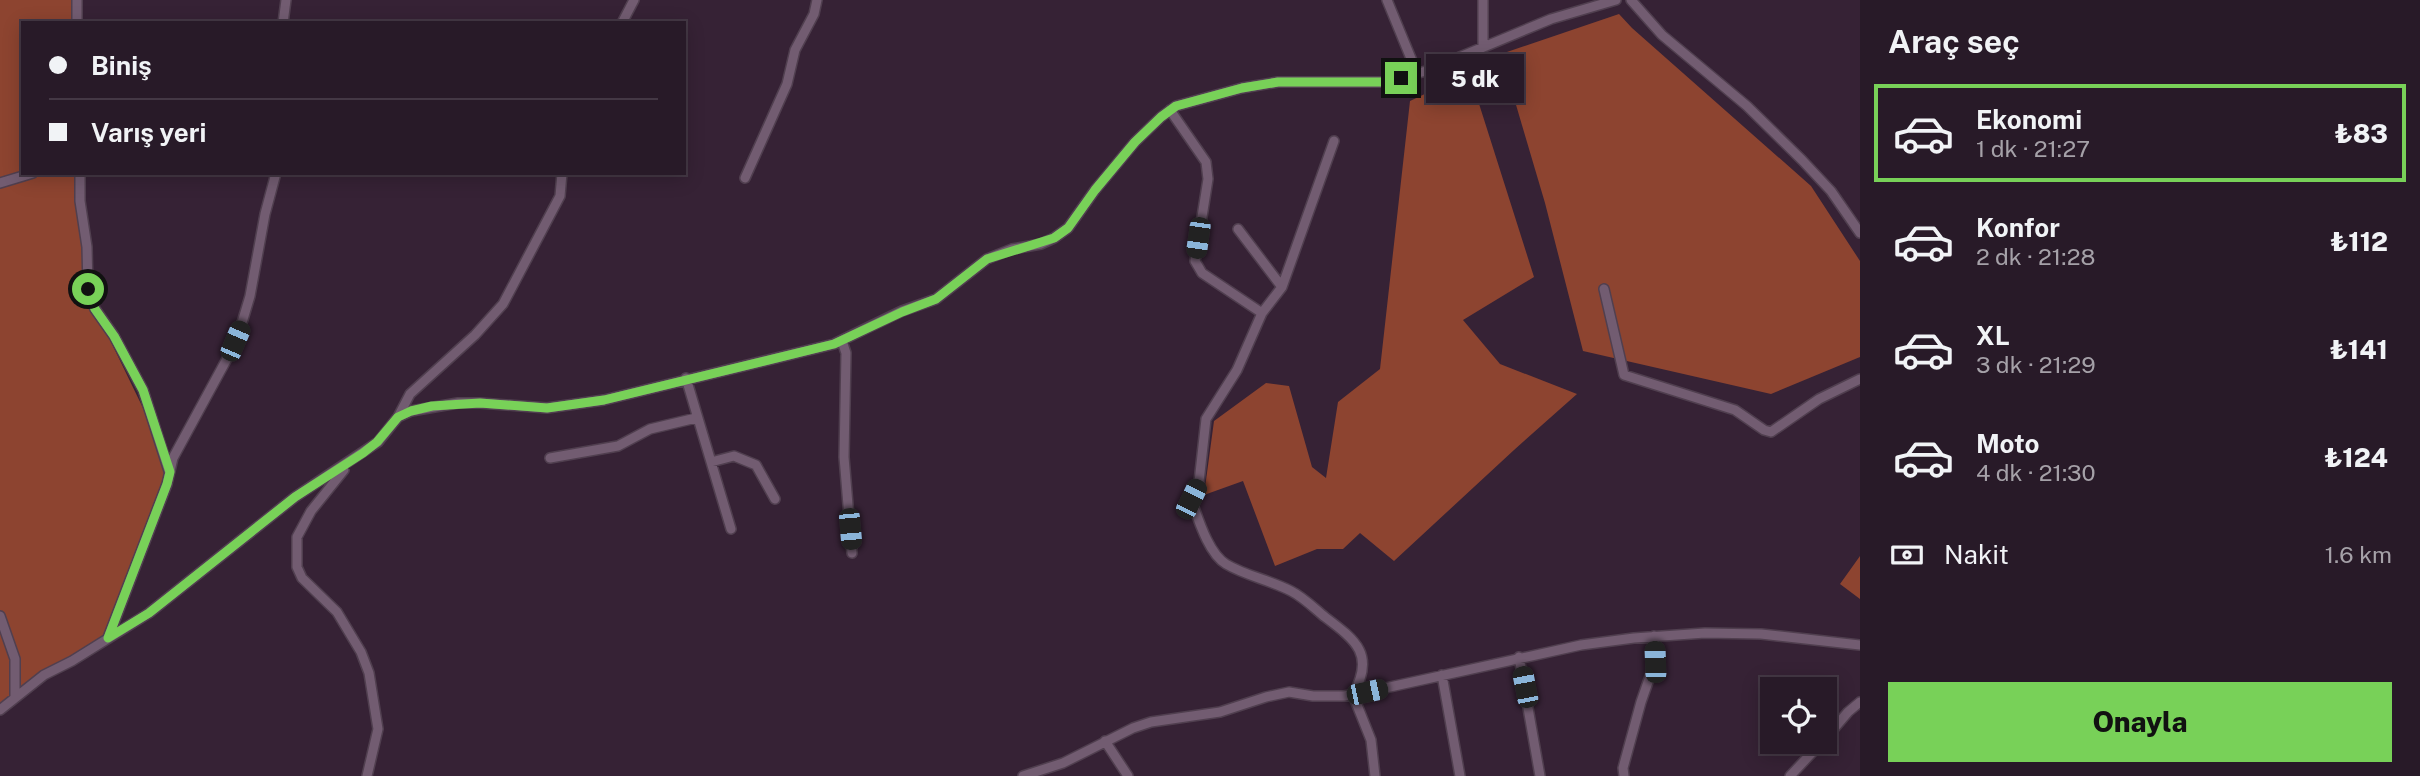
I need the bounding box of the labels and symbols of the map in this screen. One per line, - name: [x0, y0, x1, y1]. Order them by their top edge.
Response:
- callout: 5 dk: [1426, 54, 1524, 102]
- route end: [1385, 62, 1417, 94]
- car: [1185, 216, 1212, 260]
- route start: [72, 273, 104, 305]
- car: [218, 318, 253, 364]
- car: [1173, 476, 1210, 522]
- car: [838, 507, 863, 551]
- car: [1644, 641, 1667, 683]
- car: [1511, 664, 1540, 710]
- car: [1345, 677, 1390, 707]

